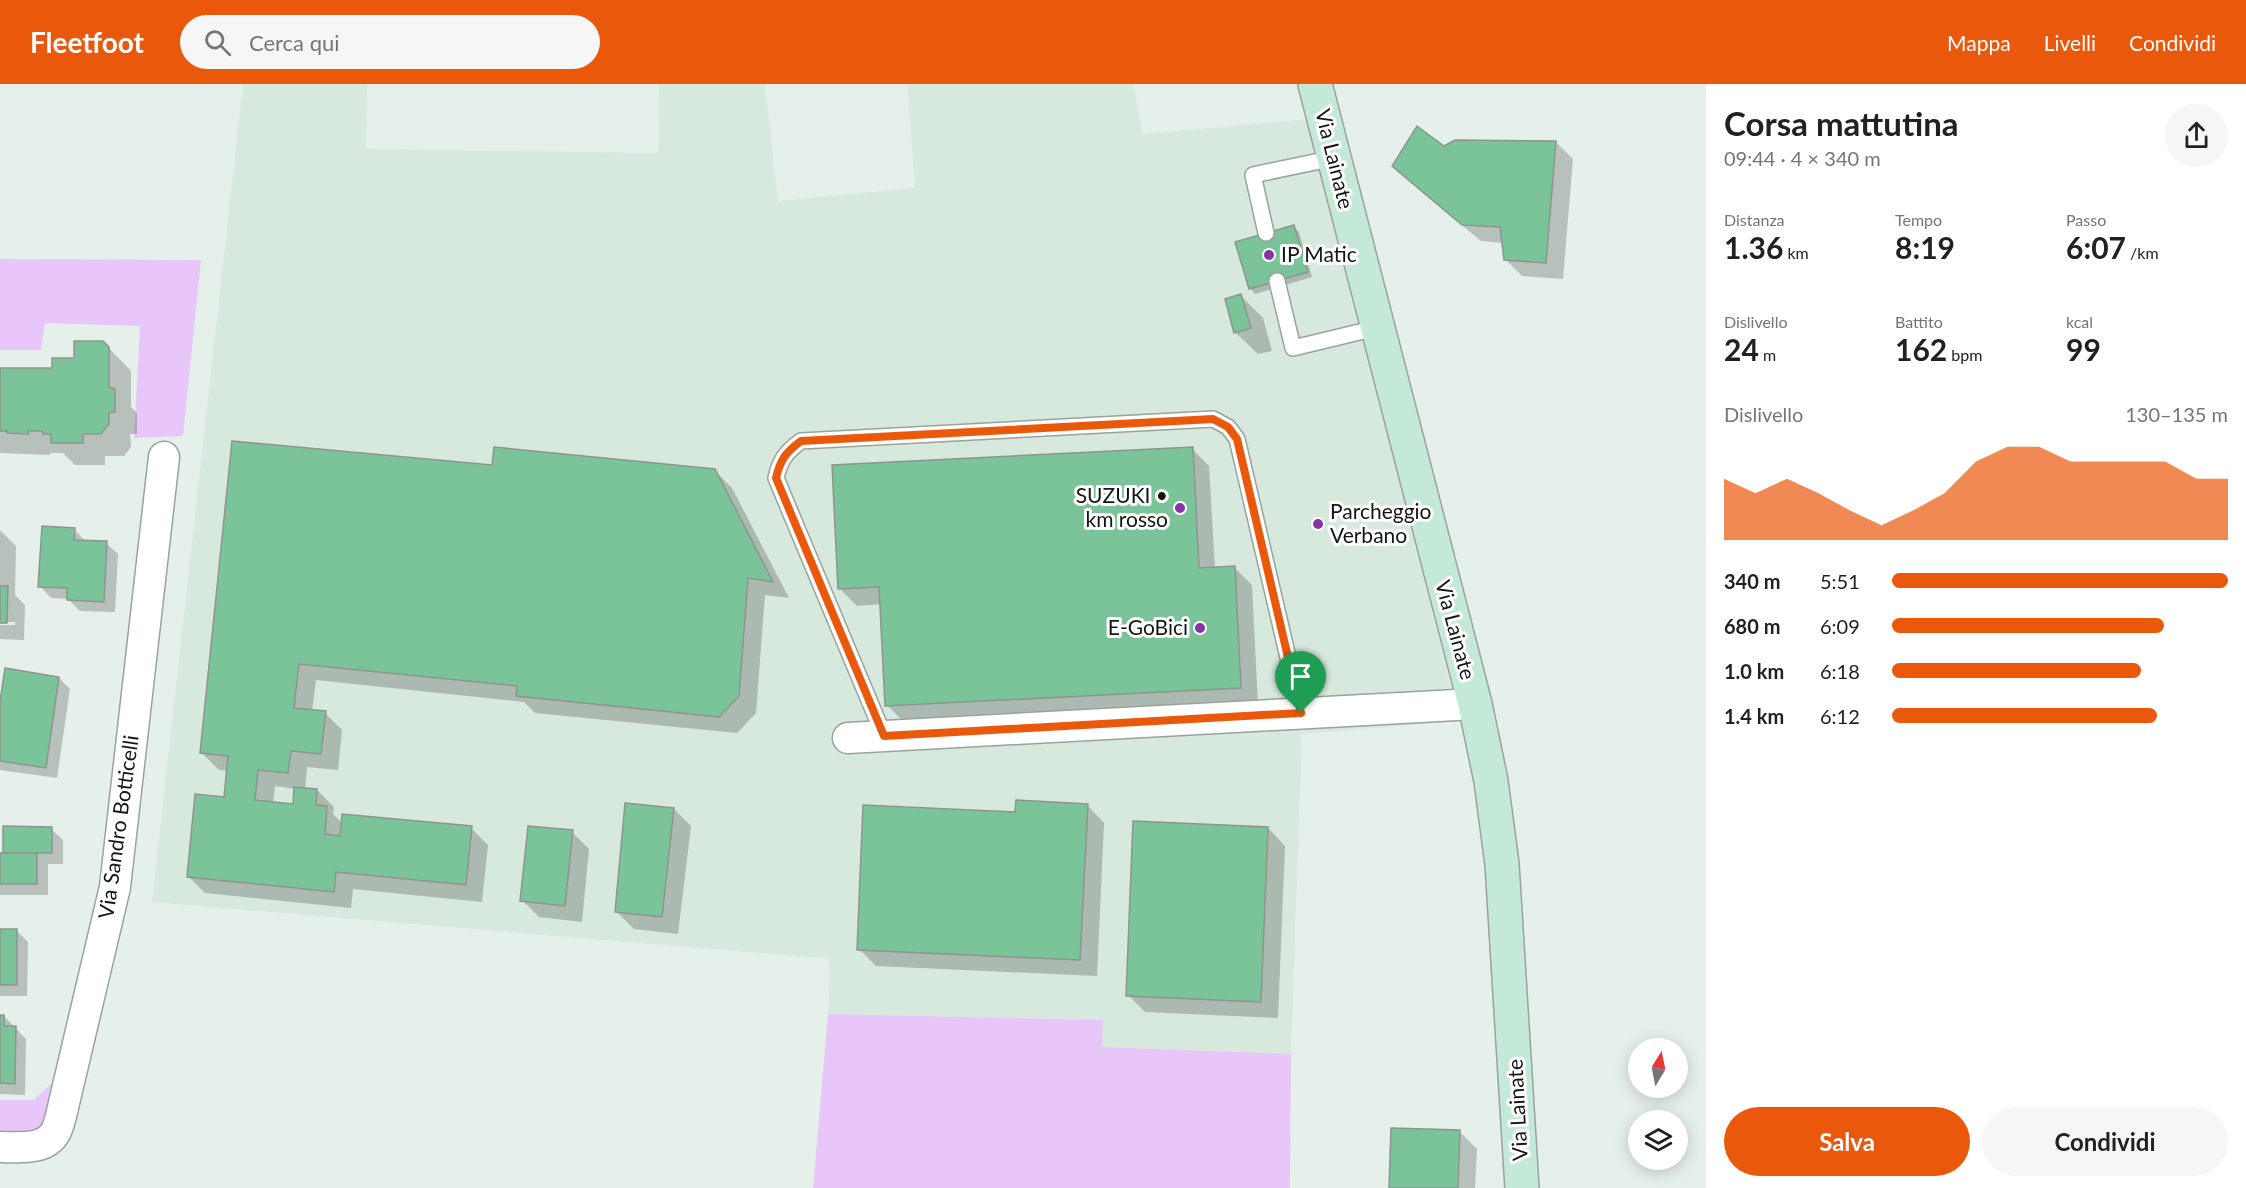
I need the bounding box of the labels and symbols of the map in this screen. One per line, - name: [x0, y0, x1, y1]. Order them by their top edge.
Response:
- street label: Via Lainate: [1311, 106, 1360, 211]
- place label: IP Matic: [1281, 241, 1357, 266]
- marker: IP Matic: [1262, 248, 1276, 262]
- place label: SUZUKI • km rosso: [1076, 482, 1168, 531]
- place label: Parcheggio Verbano: [1330, 498, 1432, 547]
- marker: SUZUKI • km rosso: [1173, 501, 1187, 515]
- marker: Parcheggio Verbano: [1311, 517, 1325, 531]
- street label: Via Lainate: [1431, 577, 1482, 682]
- place label: E-GoBici: [1108, 614, 1188, 639]
- marker: E-GoBici: [1193, 621, 1207, 635]
- pin: [1275, 651, 1326, 713]
- street label: Via Sandro Botticelli: [92, 733, 143, 920]
- north arrow: [1628, 1038, 1688, 1098]
- street label: Via Lainate: [1501, 1059, 1532, 1162]

